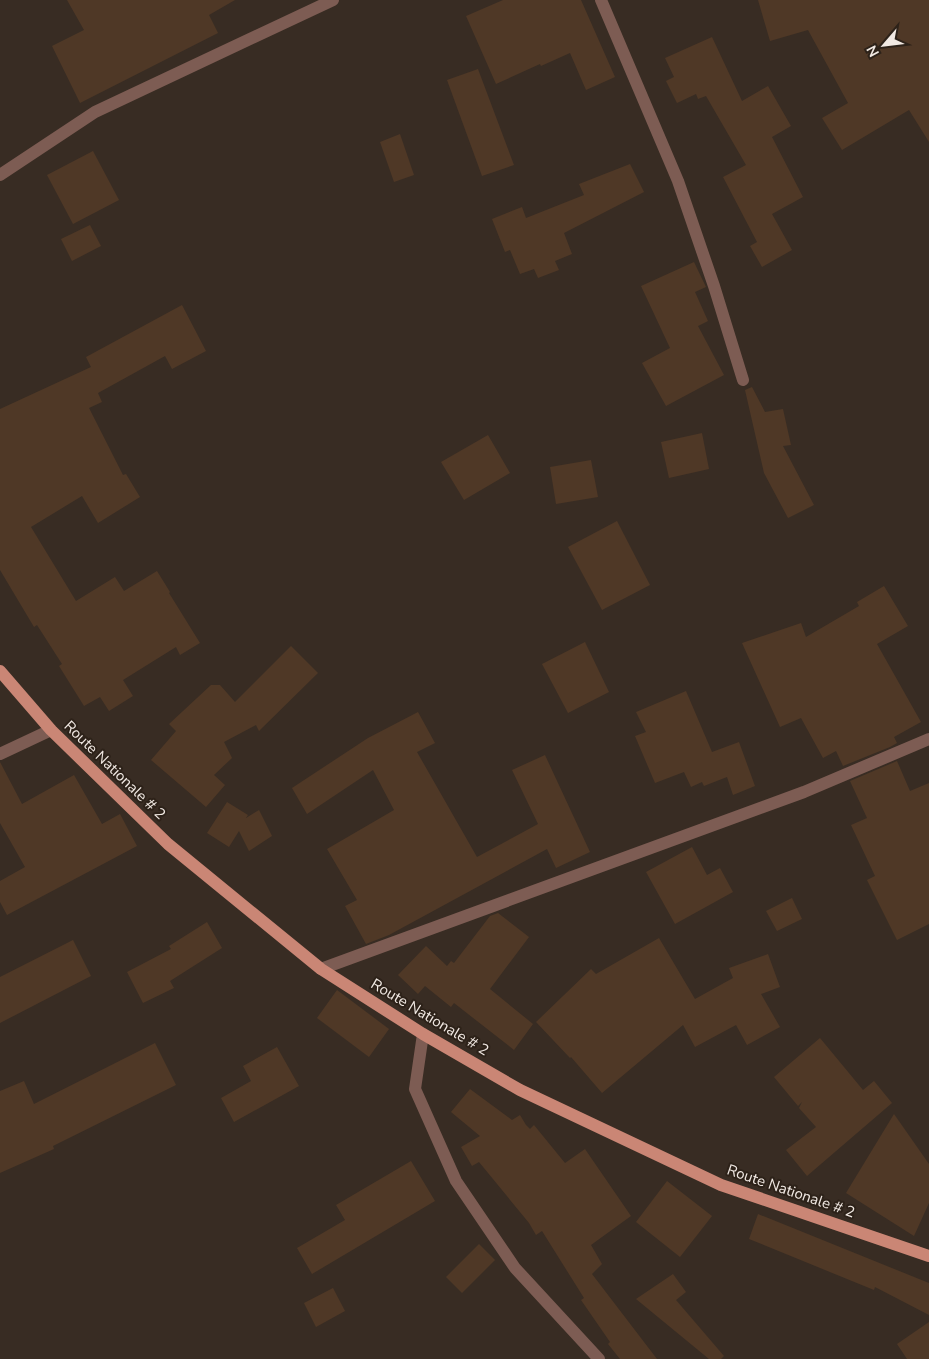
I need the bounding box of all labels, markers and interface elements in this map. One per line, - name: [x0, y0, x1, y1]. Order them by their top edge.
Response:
- north arrow: [859, 20, 909, 70]
- text: N: [862, 42, 884, 60]
- street label: Route Nationale # 2: [60, 716, 170, 824]
- street label: Route Nationale # 2: [367, 974, 493, 1060]
- street label: Route Nationale # 2: [724, 1160, 858, 1222]

